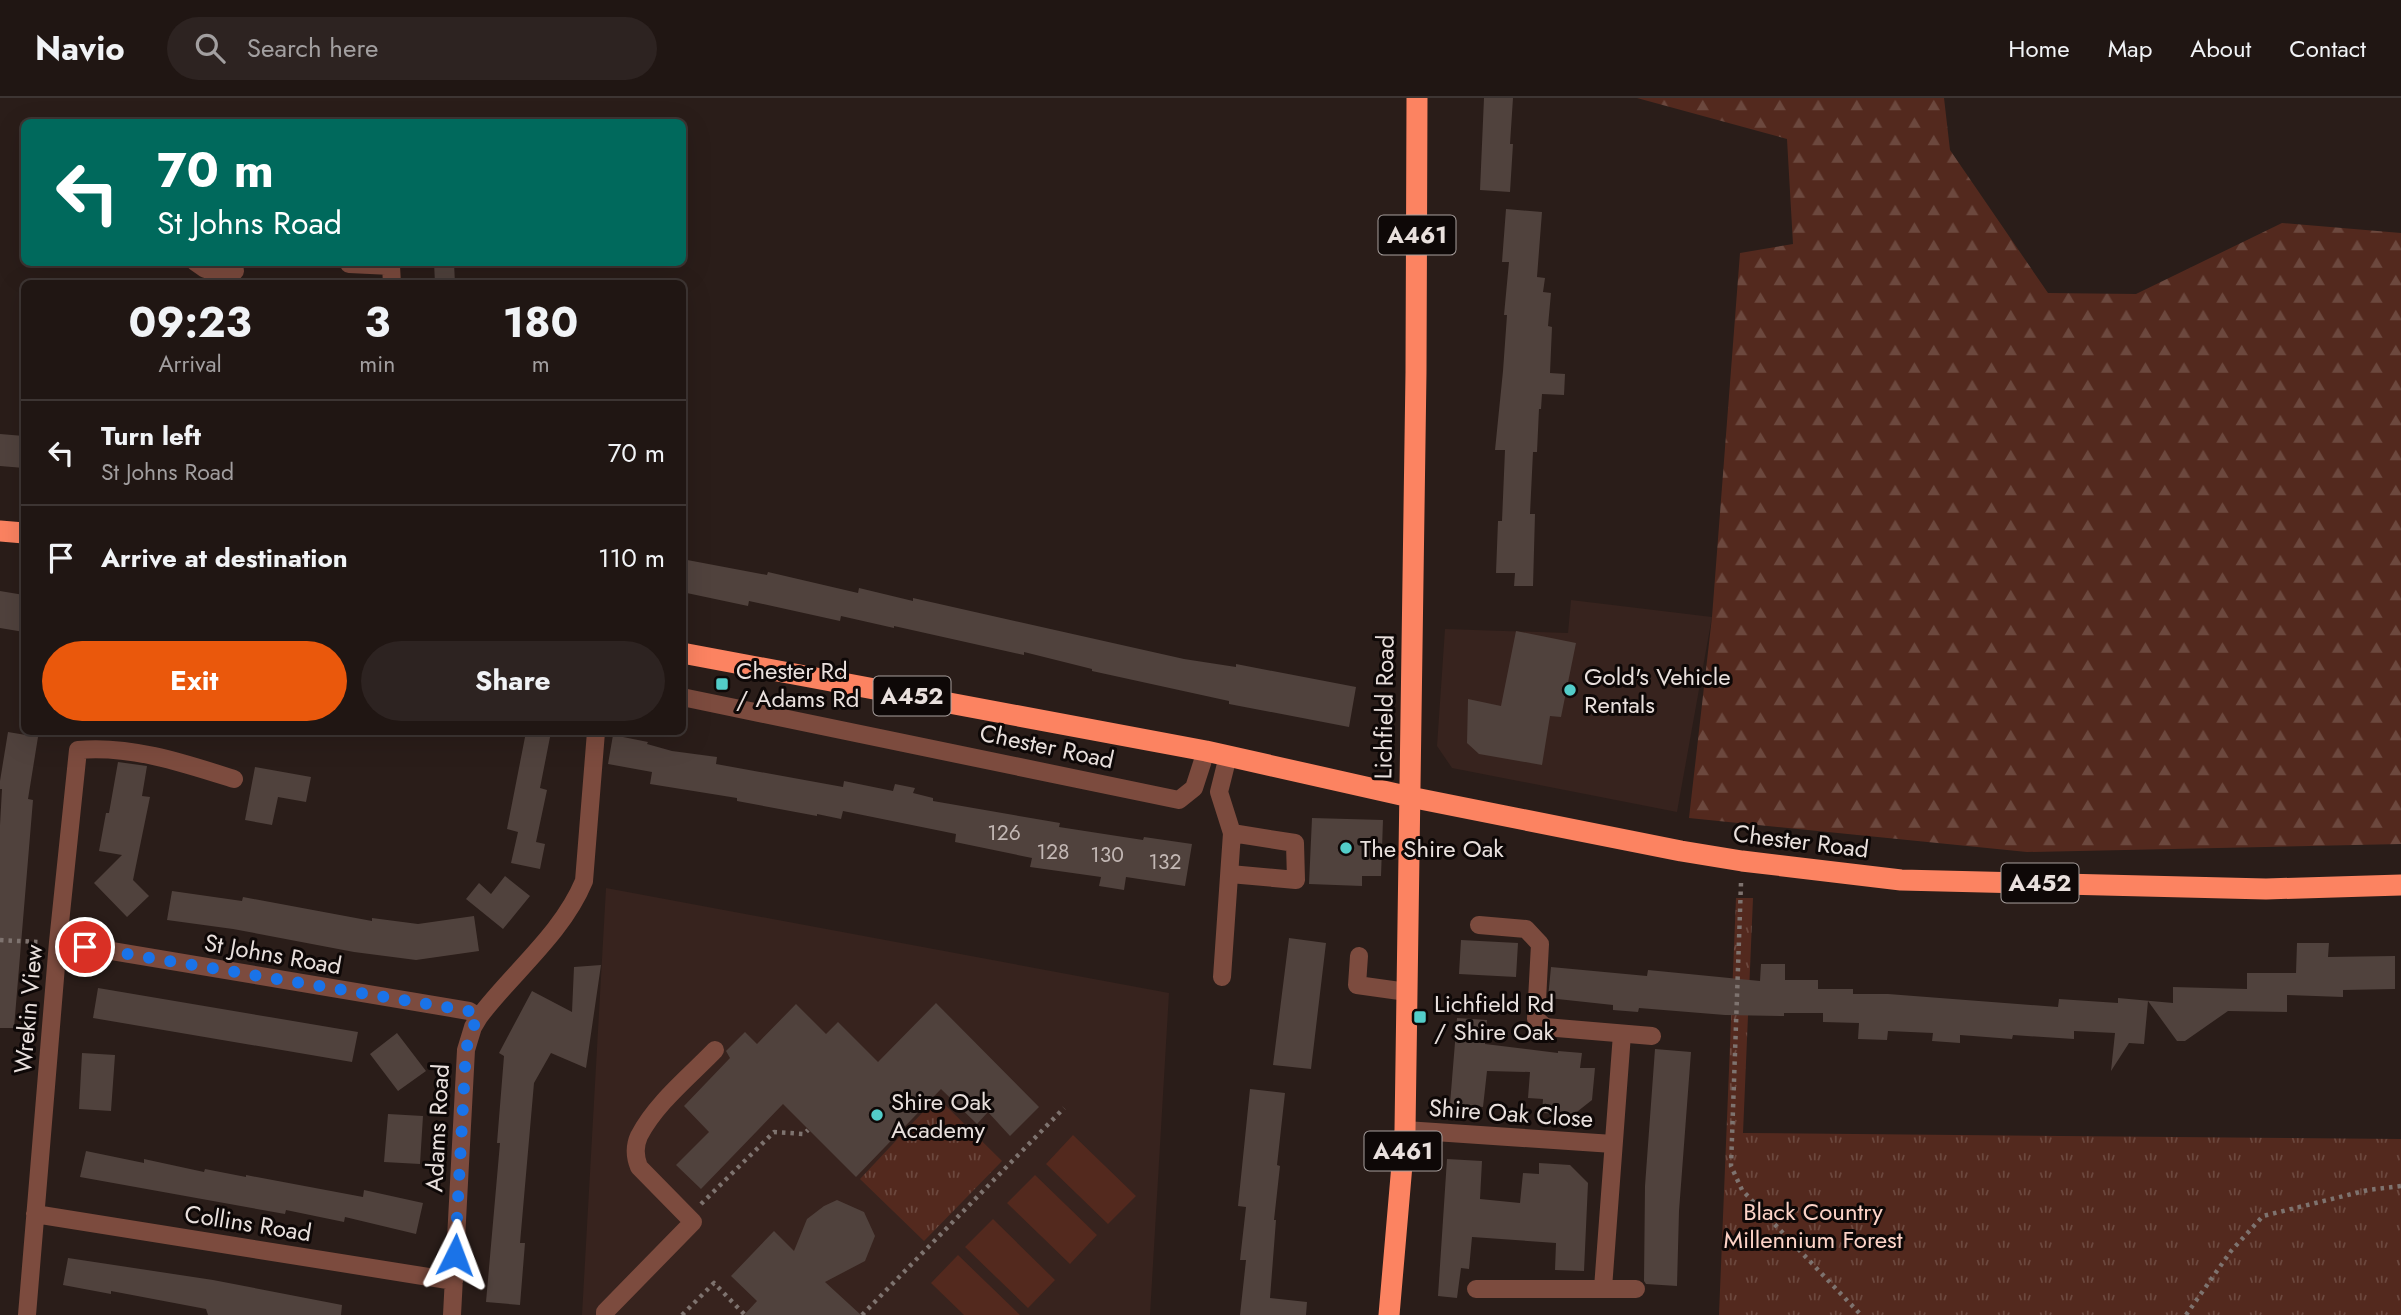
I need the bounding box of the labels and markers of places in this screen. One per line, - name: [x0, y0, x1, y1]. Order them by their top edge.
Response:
- place label: Chester Rd / Adams Rd: [736, 653, 859, 716]
- place label: Gold's Vehicle Rentals: [1584, 659, 1731, 722]
- marker: Chester Rd / Adams Rd: [714, 676, 730, 692]
- marker: Gold's Vehicle Rentals: [1562, 682, 1578, 698]
- place label: The Shire Oak: [1360, 831, 1504, 866]
- marker: The Shire Oak: [1338, 840, 1354, 856]
- pin: [55, 917, 115, 977]
- place label: Lichfield Rd / Shire Oak: [1434, 986, 1554, 1049]
- marker: Lichfield Rd / Shire Oak: [1412, 1009, 1428, 1025]
- place label: Shire Oak Academy: [891, 1084, 992, 1147]
- marker: Shire Oak Academy: [869, 1107, 885, 1123]

